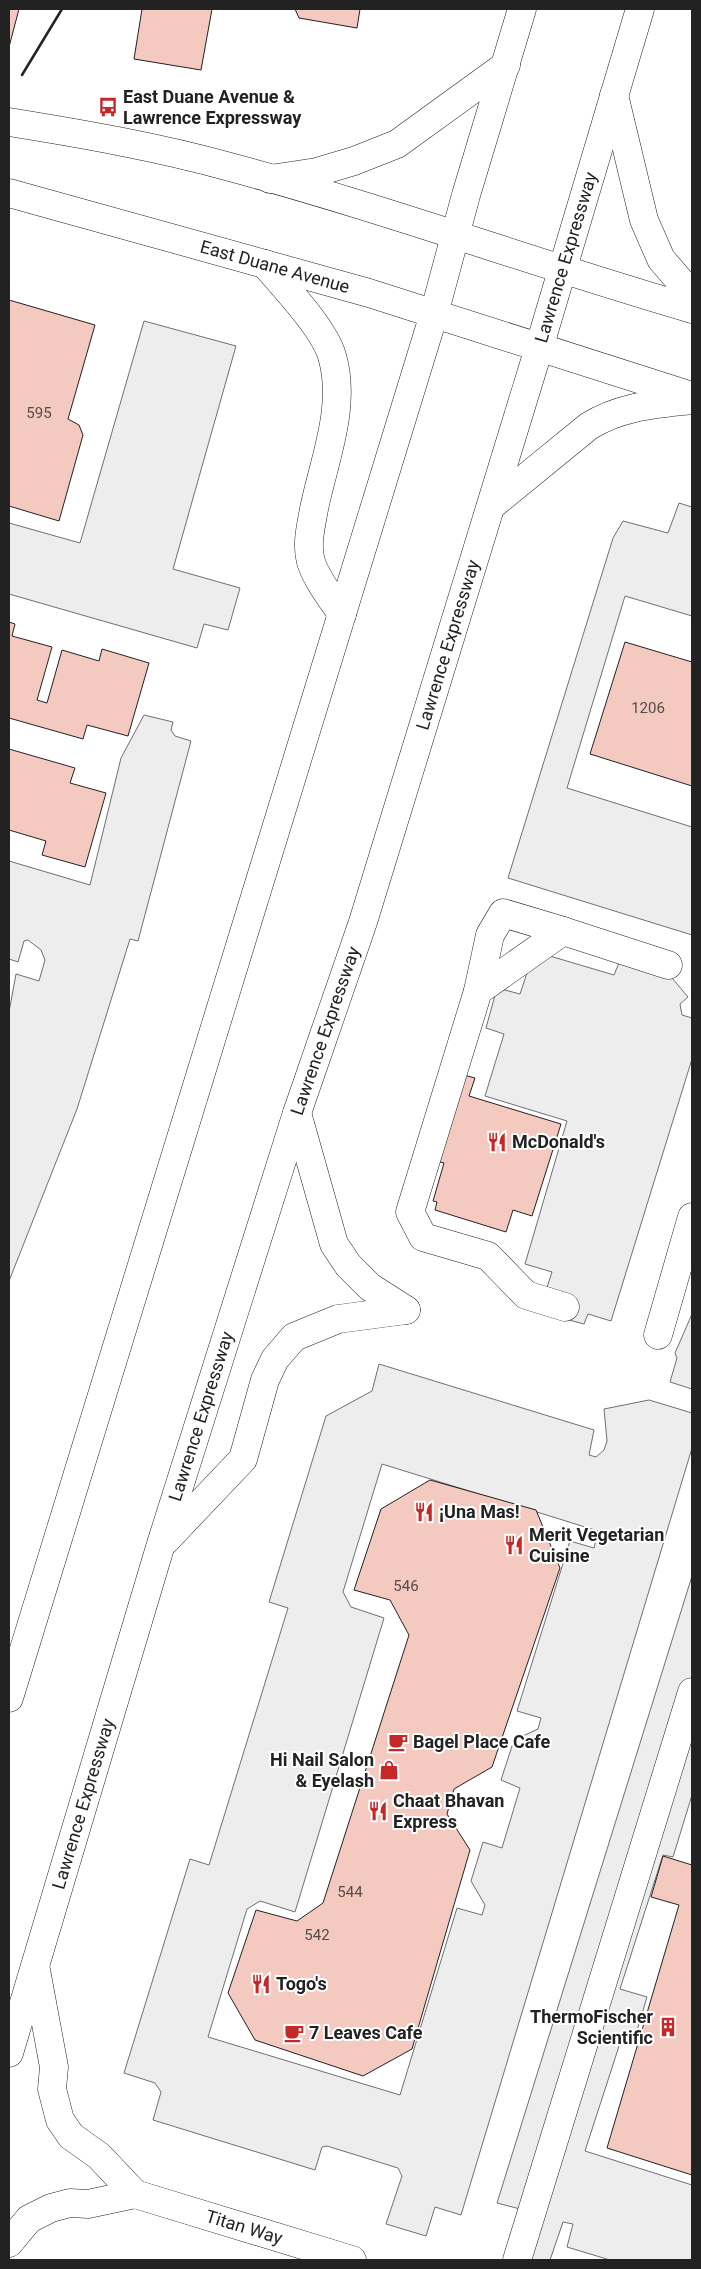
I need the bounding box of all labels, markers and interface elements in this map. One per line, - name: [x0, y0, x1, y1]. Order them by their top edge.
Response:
- place label: East Duane Avenue & Lawrence Expressway: [123, 86, 302, 128]
- bus stop icon: East Duane Avenue & Lawrence Expressway: [97, 96, 119, 118]
- street label: Lawrence Expressway: [530, 169, 601, 345]
- street label: East Duane Avenue: [198, 236, 352, 297]
- house number: 595: [26, 404, 52, 422]
- street label: Lawrence Expressway: [411, 557, 484, 733]
- house number: 1206: [631, 699, 665, 717]
- street label: Lawrence Expressway: [286, 943, 364, 1118]
- restaurant icon: McDonald's: [486, 1131, 508, 1153]
- place label: McDonald's: [512, 1131, 605, 1152]
- street label: Lawrence Expressway: [164, 1328, 238, 1504]
- restaurant icon: ¡Una Mas!: [413, 1501, 435, 1523]
- place label: ¡Una Mas!: [439, 1501, 520, 1522]
- place label: Merit Vegetarian Cuisine: [529, 1524, 664, 1566]
- restaurant icon: Merit Vegetarian Cuisine: [503, 1534, 525, 1556]
- house number: 546: [393, 1577, 419, 1595]
- street label: Lawrence Expressway: [48, 1715, 118, 1892]
- cafe icon: Bagel Place Cafe: [387, 1731, 409, 1753]
- place label: Bagel Place Cafe: [413, 1731, 551, 1752]
- place label: Hi Nail Salon & Eyelash: [270, 1749, 374, 1791]
- shop icon: Hi Nail Salon & Eyelash: [378, 1759, 400, 1781]
- place label: Chaat Bhavan Express: [393, 1790, 504, 1832]
- restaurant icon: Chaat Bhavan Express: [367, 1800, 389, 1822]
- house number: 544: [337, 1883, 363, 1901]
- house number: 542: [304, 1926, 330, 1944]
- restaurant icon: Togo's: [250, 1973, 272, 1995]
- place label: Togo's: [276, 1973, 327, 1994]
- place label: ThermoFischer Scientific: [530, 2006, 653, 2048]
- building icon: ThermoFischer Scientific: [657, 2016, 679, 2038]
- cafe icon: 7 Leaves Cafe: [283, 2022, 305, 2044]
- place label: 7 Leaves Cafe: [309, 2022, 423, 2043]
- street label: Titan Way: [203, 2205, 286, 2248]

